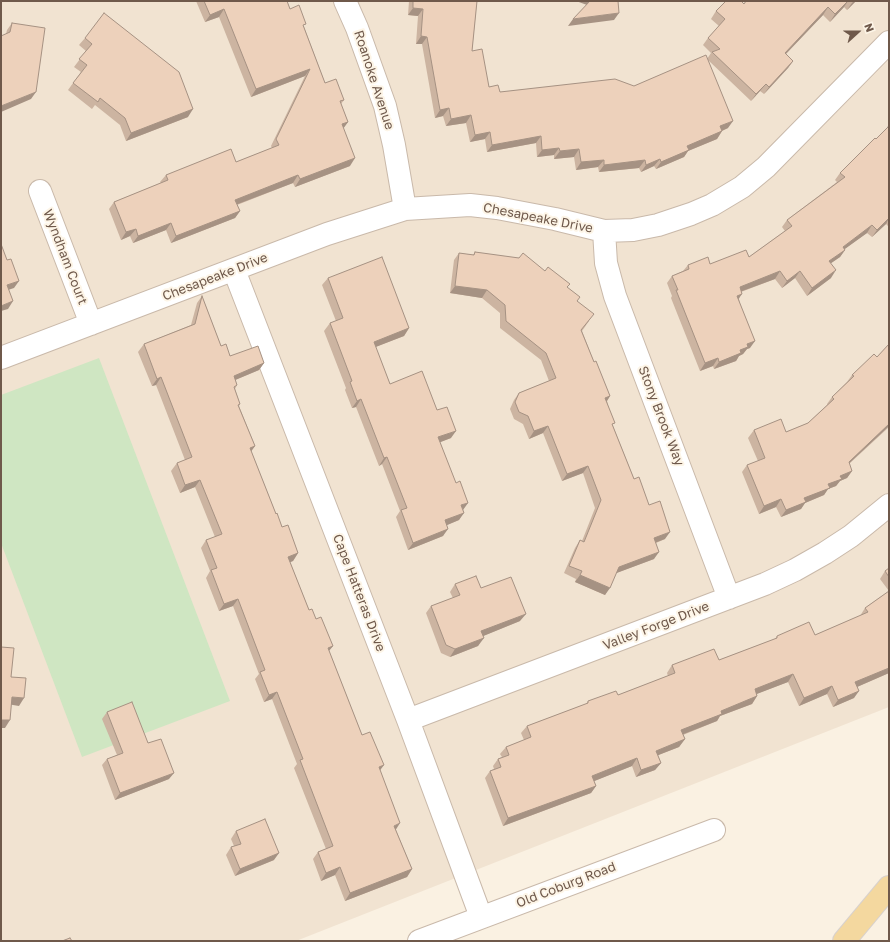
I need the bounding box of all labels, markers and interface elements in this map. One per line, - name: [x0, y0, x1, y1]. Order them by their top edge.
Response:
- north arrow: [838, 12, 878, 52]
- text: N: [862, 21, 877, 34]
- street label: Roanoke Avenue: [351, 28, 397, 132]
- street label: Chesapeake Drive: [482, 200, 594, 236]
- street label: Wyndham Court: [40, 207, 90, 307]
- street label: Chesapeake Drive: [160, 250, 270, 304]
- street label: Stony Brook Way: [635, 364, 687, 468]
- street label: Cape Hatteras Drive: [329, 532, 389, 654]
- street label: Valley Forge Drive: [601, 599, 711, 653]
- street label: Old Coburg Road: [514, 859, 618, 911]

